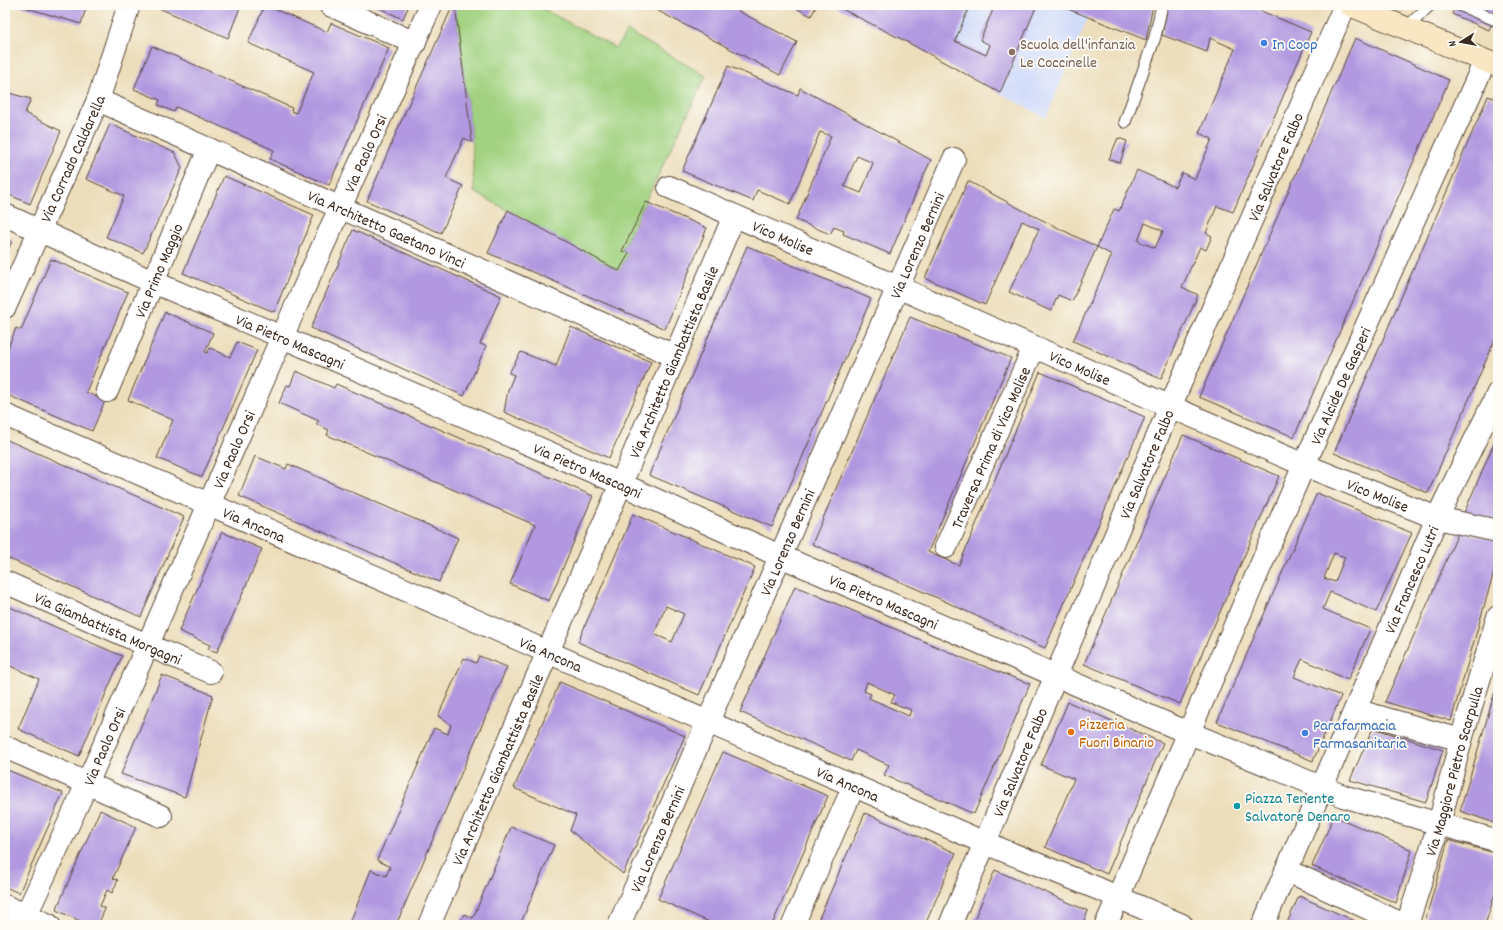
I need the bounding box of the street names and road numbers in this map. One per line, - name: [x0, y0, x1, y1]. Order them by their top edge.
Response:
- street label: Via Corrado Caldarella: [36, 92, 113, 227]
- street label: Via Salvatore Falbo: [1243, 110, 1311, 226]
- street label: Via Paolo Orsi: [339, 111, 394, 197]
- street label: Via Architetto Gaetano Vinci: [303, 185, 468, 276]
- street label: Via Lorenzo Bernini: [885, 189, 952, 303]
- street label: Vico Molise: [748, 216, 817, 263]
- street label: Via Primo Maggio: [130, 220, 190, 322]
- street label: Via Architetto Giambattista Basile: [624, 263, 726, 462]
- street label: Via Pietro Mascagni: [231, 309, 348, 377]
- street label: Via Alcide De Gasperi: [1306, 324, 1378, 449]
- street label: Vico Molise: [1045, 346, 1114, 393]
- street label: Traversa Prima di Vico Molise: [946, 364, 1038, 533]
- street label: Via Paolo Orsi: [208, 407, 263, 493]
- street label: Via Salvatore Falbo: [1115, 407, 1182, 523]
- street label: Via Pietro Mascagni: [529, 438, 645, 506]
- street label: Vico Molise: [1343, 474, 1412, 520]
- street label: Via Lorenzo Bernini: [755, 486, 822, 600]
- street label: Via Ancona: [218, 502, 289, 550]
- street label: Via Francesco Lutri: [1380, 523, 1446, 638]
- street label: Via Pietro Mascagni: [825, 570, 941, 637]
- street label: Via Giambattista Morgagni: [30, 587, 185, 672]
- street label: Via Ancona: [515, 632, 586, 680]
- street label: Via Architetto Giambattista Basile: [447, 671, 551, 870]
- street label: Via Maggiore Pietro Scarpulla: [1421, 683, 1491, 860]
- street label: Via Paolo Orsi: [79, 704, 133, 790]
- street label: Via Salvatore Falbo: [988, 705, 1055, 821]
- street label: Via Ancona: [812, 762, 883, 810]
- street label: Via Lorenzo Bernini: [626, 783, 692, 897]

